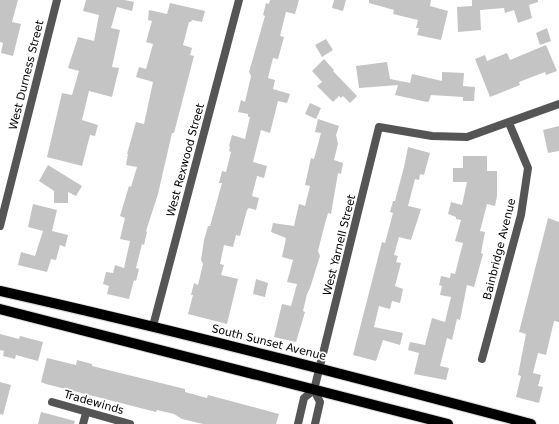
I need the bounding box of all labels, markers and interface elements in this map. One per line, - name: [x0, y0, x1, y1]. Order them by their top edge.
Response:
- street label: West Durness Street: [7, 18, 47, 131]
- street label: West Rexwood Street: [164, 101, 207, 218]
- street label: West Yarnell Street: [321, 193, 358, 297]
- street label: Bainbridge Avenue: [481, 197, 518, 301]
- street label: South Sunset Avenue: [210, 322, 328, 363]
- street label: Tradewinds: [61, 387, 126, 417]

